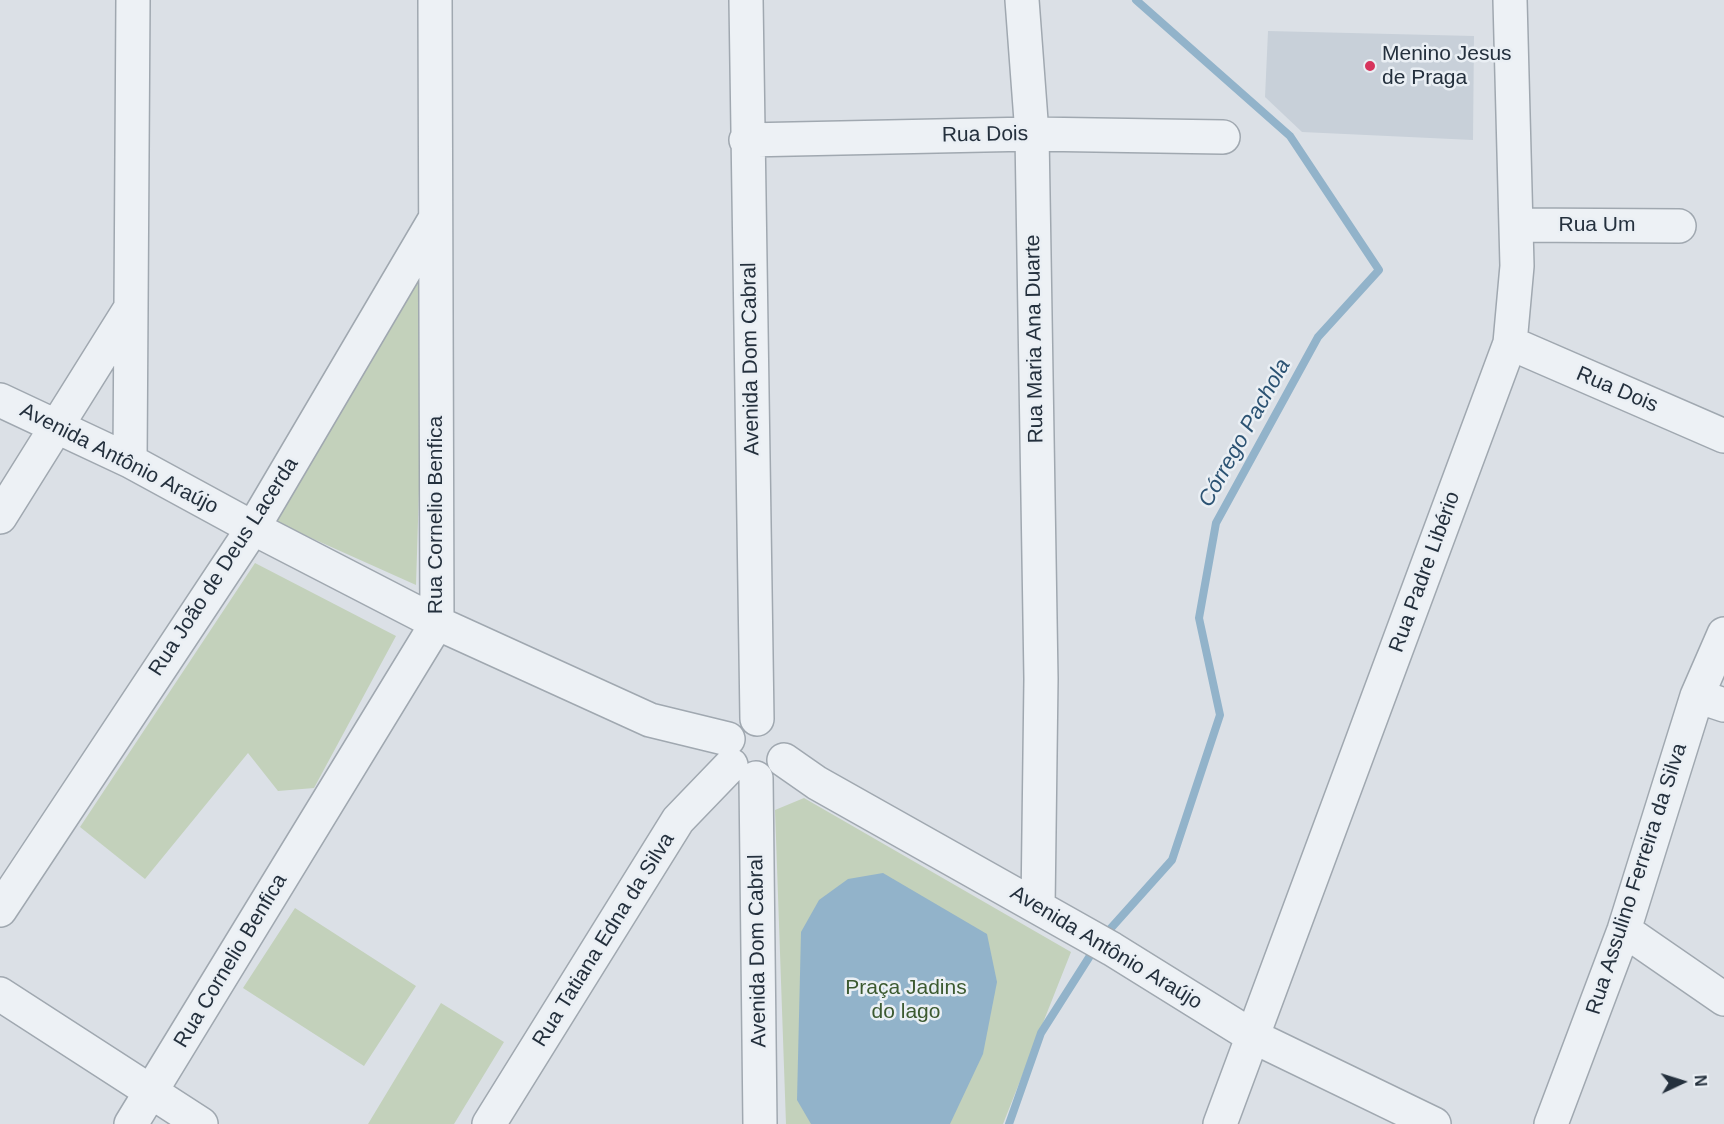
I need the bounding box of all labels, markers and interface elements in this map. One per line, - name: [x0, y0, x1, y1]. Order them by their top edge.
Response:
- place label: Menino Jesus de Praga: [1382, 41, 1512, 91]
- marker: Menino Jesus de Praga: [1363, 59, 1377, 73]
- street label: Rua Dois: [942, 122, 1028, 148]
- street label: Rua Um: [1558, 212, 1636, 238]
- street label: Rua Maria Ana Duarte: [1021, 234, 1049, 444]
- street label: Avenida Dom Cabral: [737, 262, 765, 456]
- water label: Córrego Pachola: [1193, 354, 1297, 512]
- street label: Rua Dois: [1572, 362, 1662, 418]
- street label: Avenida Antônio Araújo: [16, 398, 222, 520]
- street label: Rua Cornelio Benfica: [423, 416, 449, 614]
- street label: Rua João de Deus Lacerda: [144, 453, 304, 681]
- street label: Rua Padre Libério: [1384, 488, 1466, 656]
- street label: Rua Assulino Ferreira da Silva: [1581, 740, 1693, 1018]
- street label: Rua Tatiana Edna da Silva: [528, 828, 680, 1052]
- street label: Avenida Dom Cabral: [744, 854, 772, 1048]
- street label: Rua Cornelio Benfica: [169, 869, 293, 1053]
- street label: Avenida Antônio Araújo: [1006, 881, 1206, 1015]
- park label: Praça Jadins do lago: [845, 975, 967, 1025]
- north arrow: [1652, 1052, 1712, 1112]
- text: N: [1692, 1074, 1709, 1087]

